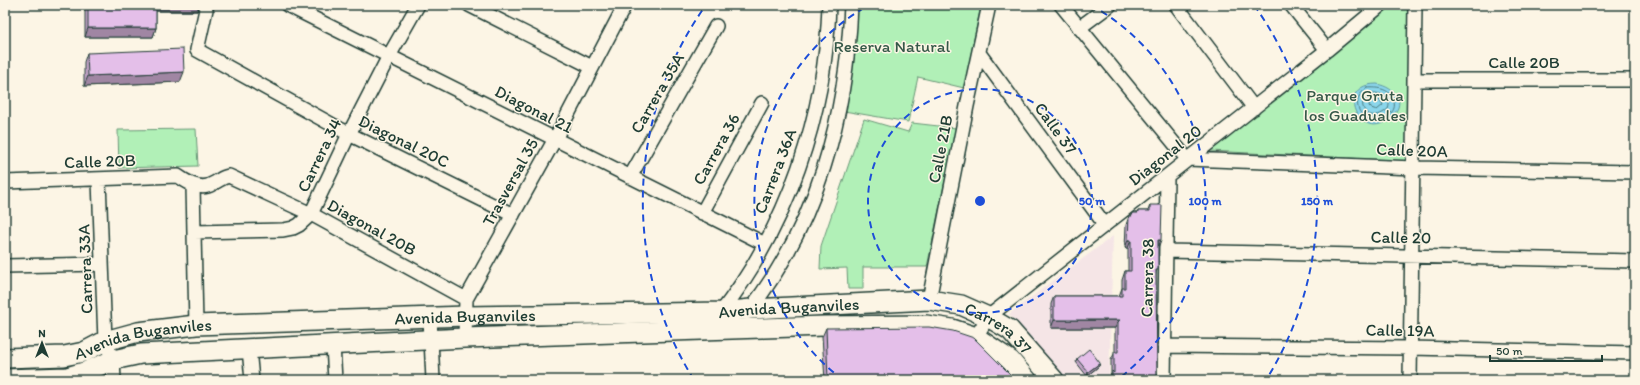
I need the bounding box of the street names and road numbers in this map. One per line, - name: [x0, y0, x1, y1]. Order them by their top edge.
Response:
- street label: Carrera 35A: [626, 49, 688, 137]
- street label: Calle 20B: [1488, 52, 1560, 72]
- street label: Diagonal 21: [492, 81, 576, 137]
- street label: Calle 37: [1031, 98, 1082, 158]
- street label: Diagonal 20C: [355, 110, 453, 172]
- street label: Carrera 36: [688, 110, 744, 188]
- street label: Calle 21B: [924, 113, 956, 185]
- street label: Carrera 34: [292, 115, 346, 195]
- street label: Diagonal 20: [1124, 120, 1206, 190]
- street label: Carrera 36A: [750, 126, 800, 216]
- street label: Trasversal 35: [478, 135, 542, 229]
- street label: Calle 20A: [1376, 139, 1448, 161]
- street label: Calle 20B: [64, 150, 136, 172]
- street label: Diagonal 20B: [324, 194, 420, 260]
- street label: Carrera 33A: [73, 224, 97, 314]
- street label: Calle 20: [1370, 226, 1432, 248]
- street label: Carrera 38: [1136, 238, 1158, 318]
- street label: Avenida Buganviles: [717, 294, 860, 322]
- street label: Carrera 37: [962, 298, 1037, 358]
- street label: Avenida Buganviles: [394, 305, 536, 328]
- street label: Avenida Buganviles: [73, 314, 212, 364]
- street label: Calle 19A: [1365, 319, 1435, 341]

